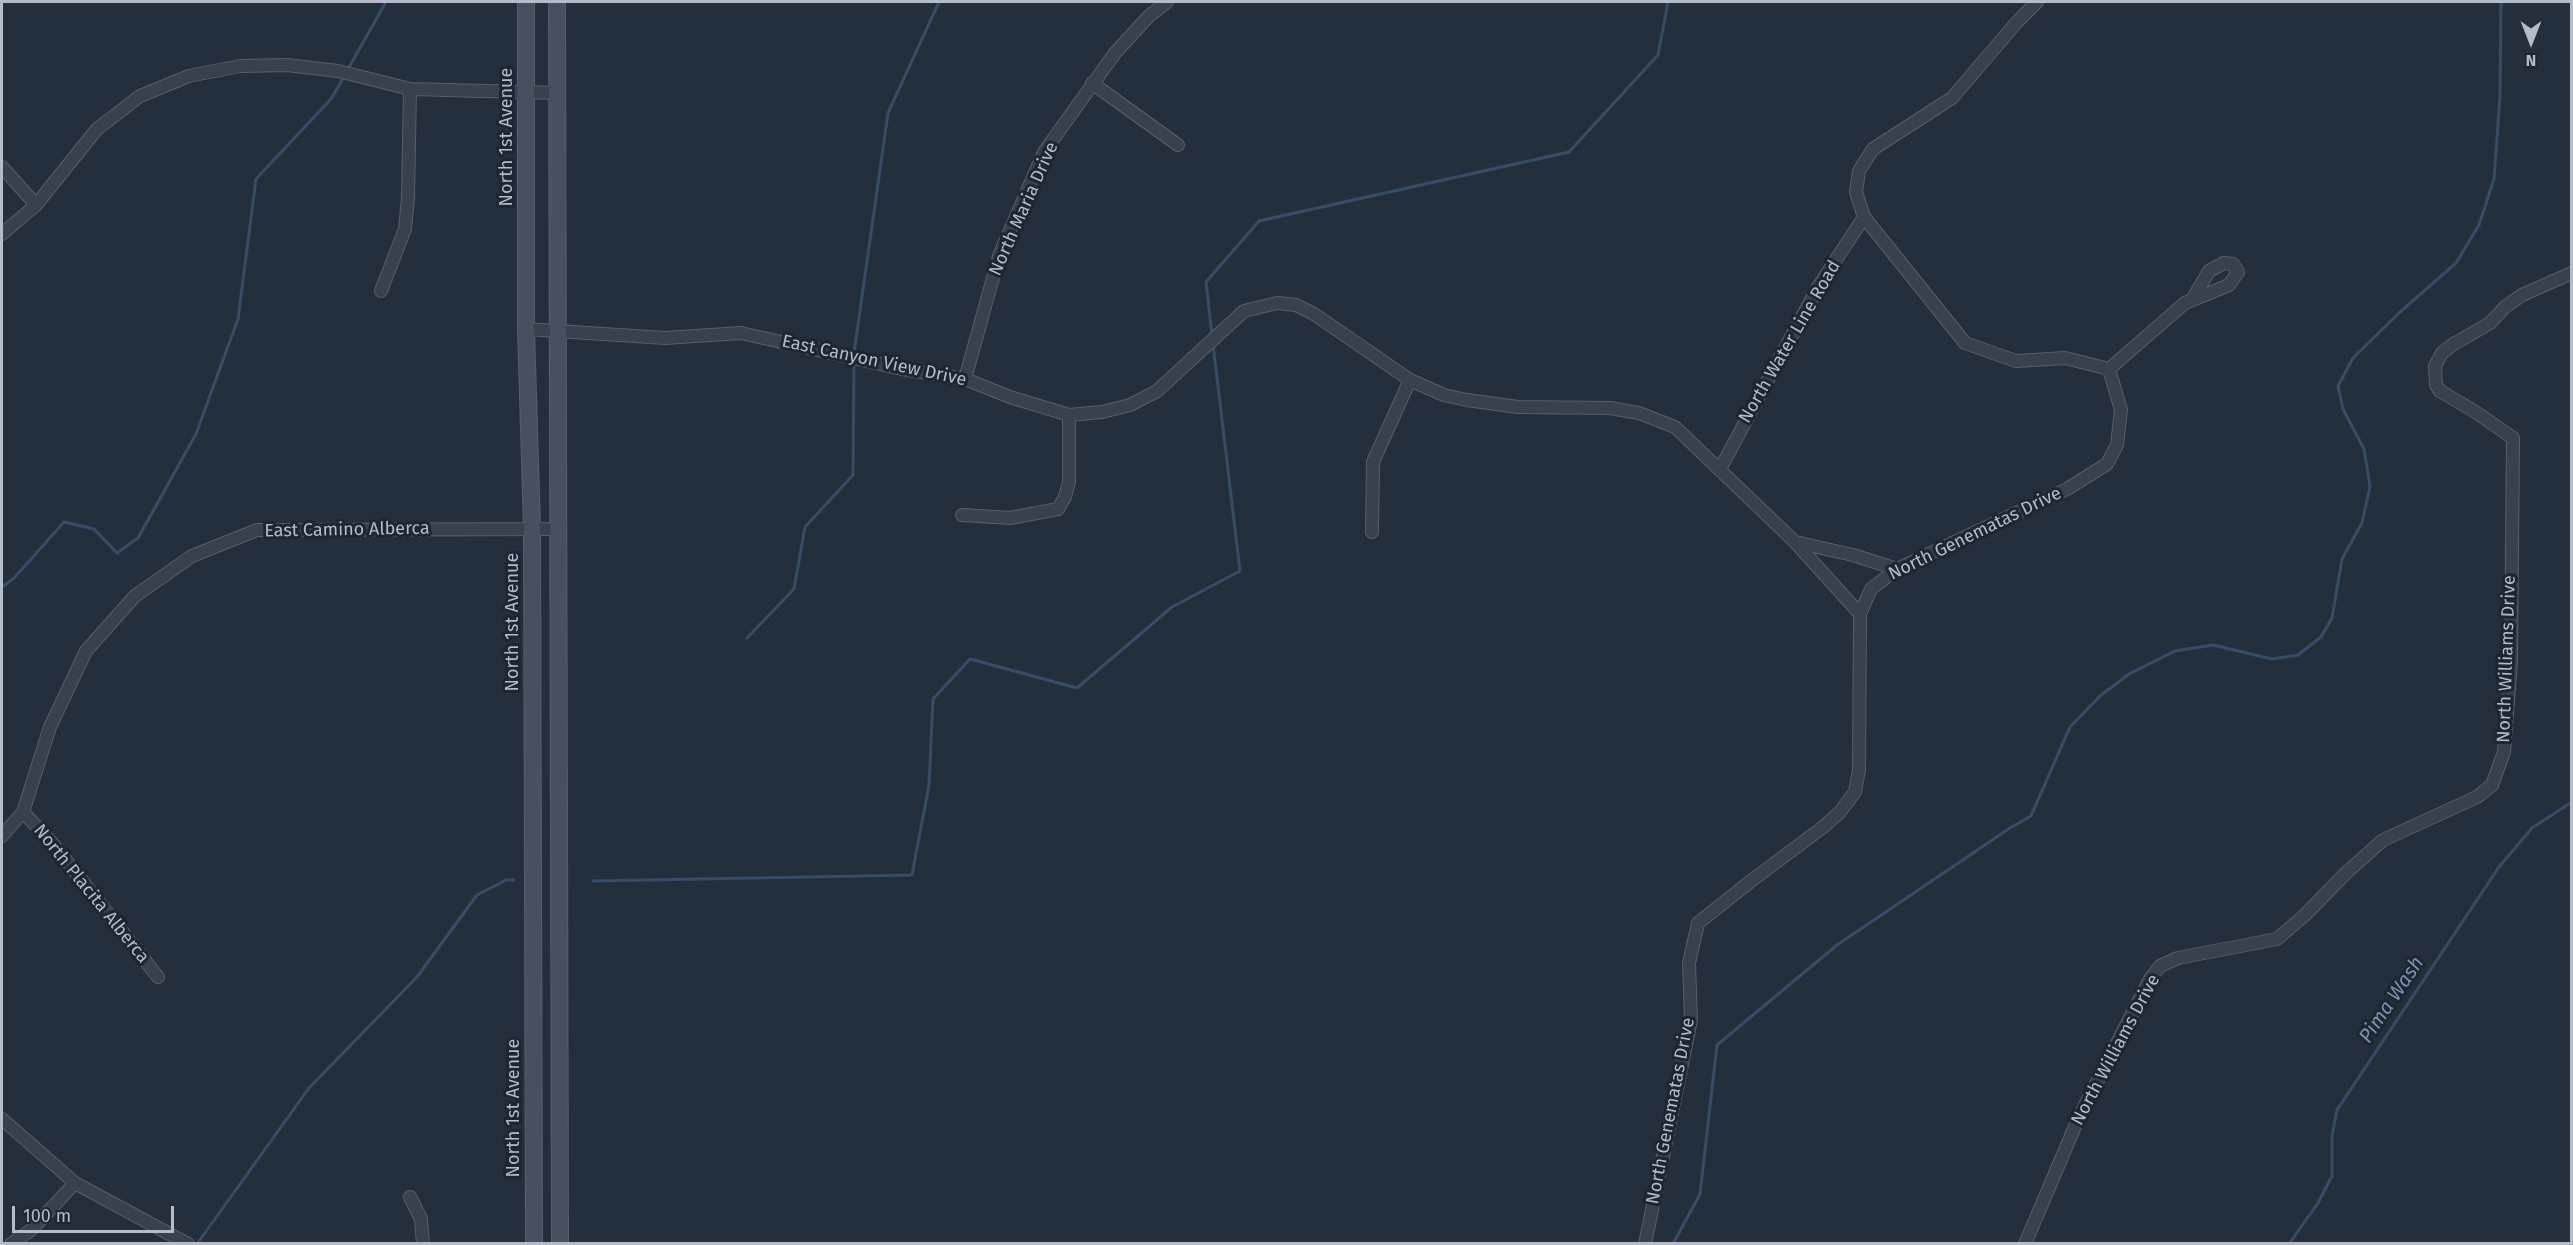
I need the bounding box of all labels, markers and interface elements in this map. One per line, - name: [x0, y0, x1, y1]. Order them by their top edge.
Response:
- north arrow: [2501, 12, 2561, 72]
- text: N: [2526, 51, 2536, 70]
- street label: North 1st Avenue: [496, 68, 518, 206]
- street label: North Maria Drive: [985, 139, 1063, 279]
- street label: North Water Line Road: [1735, 257, 1845, 427]
- street label: East Canyon View Drive: [780, 331, 968, 391]
- street label: North Genematas Drive: [1885, 483, 2065, 585]
- street label: East Camino Alberca: [264, 518, 430, 542]
- street label: North 1st Avenue: [502, 553, 524, 691]
- street label: North Williams Drive: [2493, 575, 2521, 743]
- street label: North Placita Alberca: [28, 820, 154, 968]
- water label: Pima Wash: [2354, 952, 2430, 1048]
- street label: North Williams Drive: [2067, 971, 2165, 1129]
- street label: North Genematas Drive: [1642, 1016, 1700, 1206]
- street label: North 1st Avenue: [503, 1039, 525, 1177]
- scale bar: [15, 1194, 177, 1232]
- text: 100 m: [23, 1205, 71, 1227]

